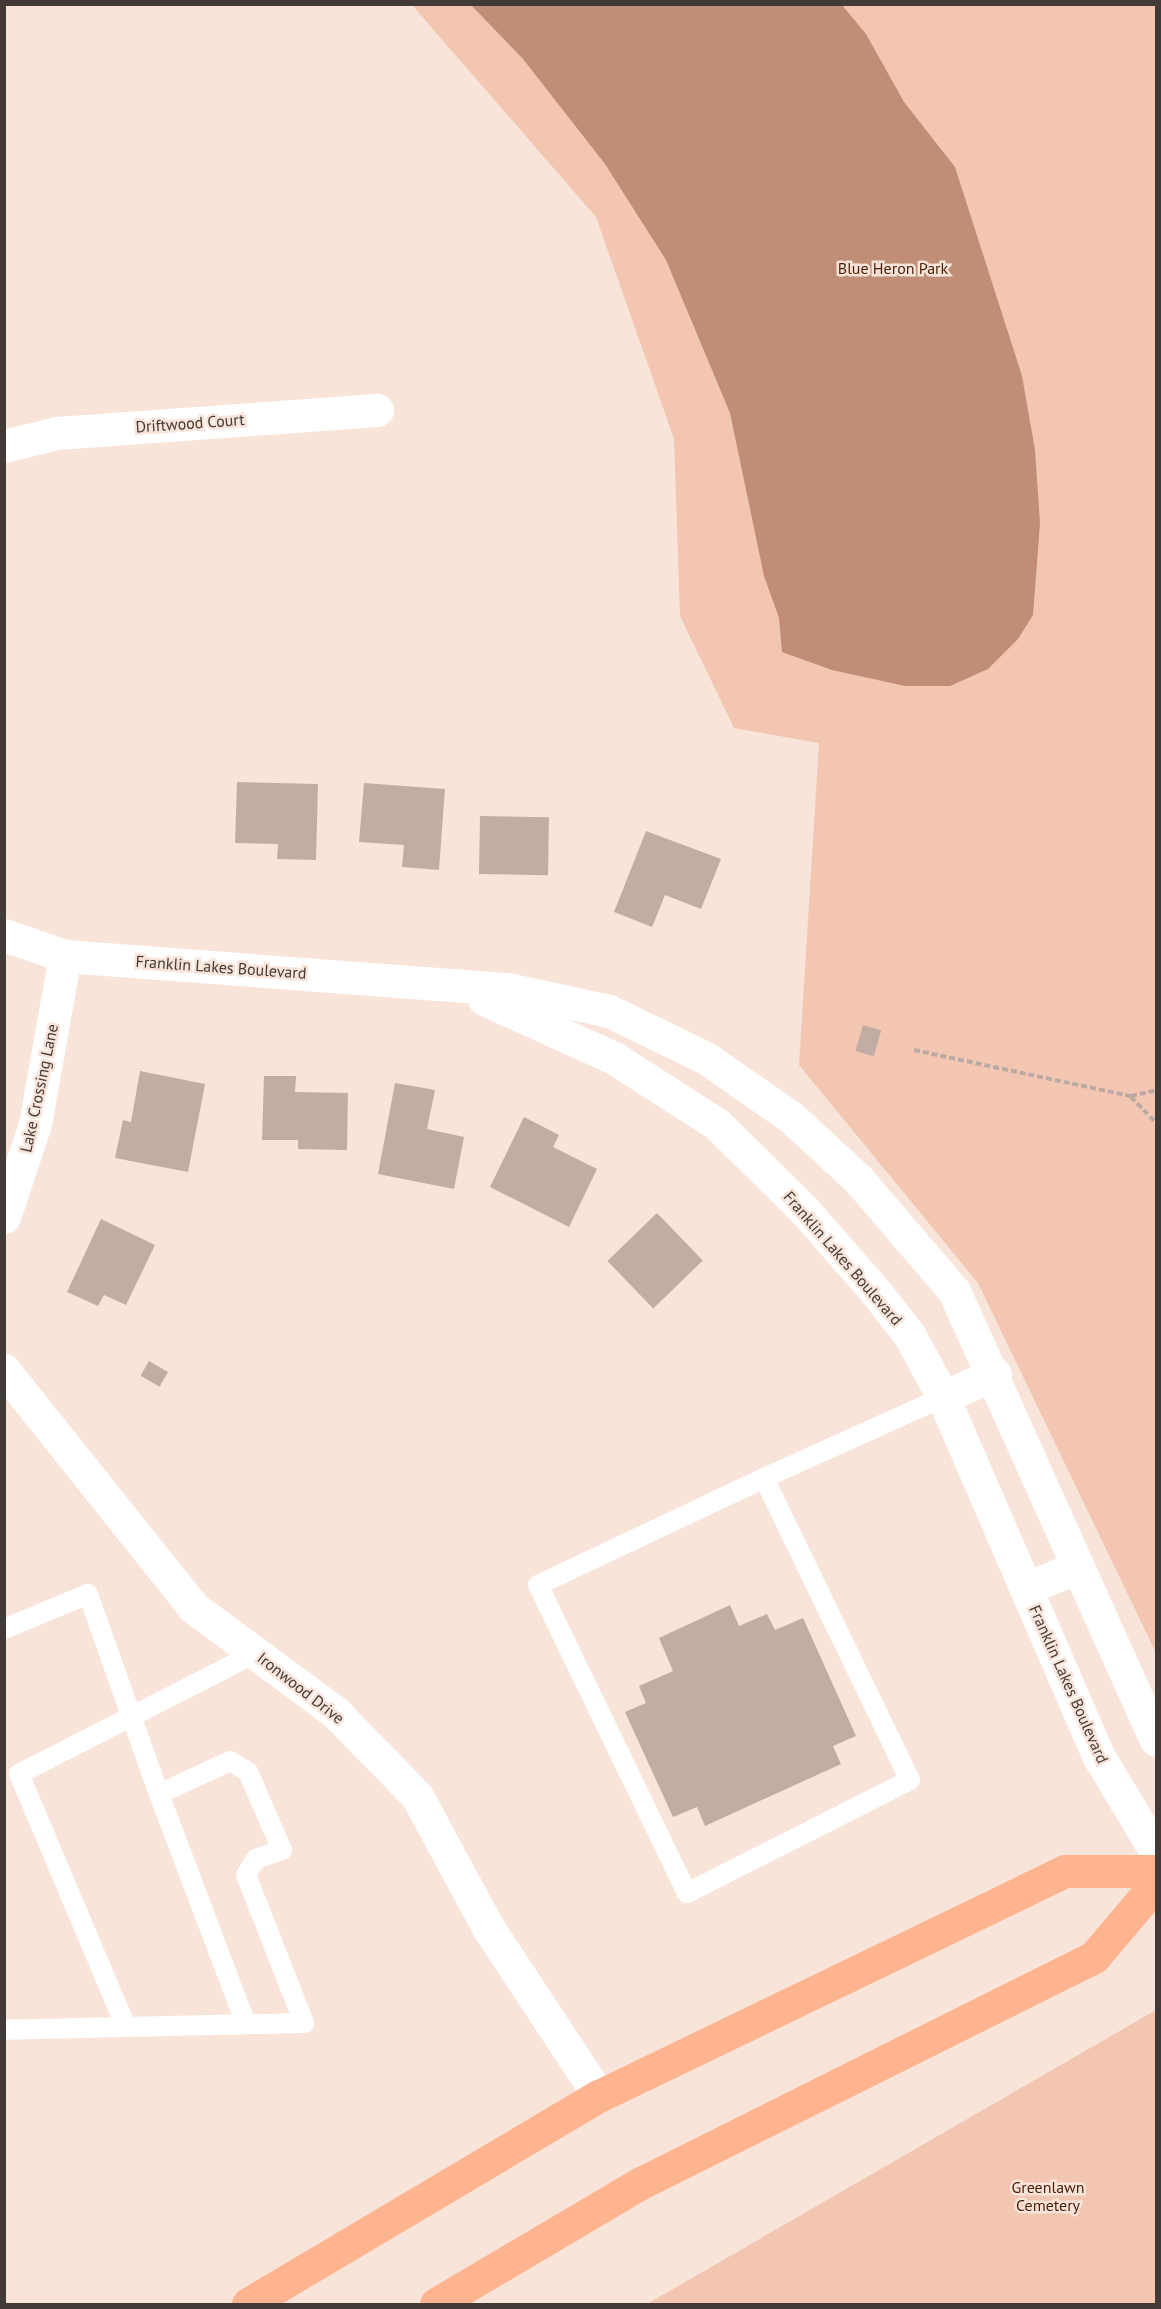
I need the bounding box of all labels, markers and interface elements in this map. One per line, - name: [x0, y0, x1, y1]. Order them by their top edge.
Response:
- park label: Blue Heron Park: [838, 258, 948, 278]
- street label: Driftwood Court: [135, 410, 245, 436]
- street label: Franklin Lakes Boulevard: [135, 951, 307, 983]
- street label: Lake Crossing Lane: [16, 1022, 62, 1154]
- street label: Franklin Lakes Boulevard: [780, 1187, 906, 1329]
- street label: Franklin Lakes Boulevard: [1025, 1602, 1113, 1766]
- street label: Ironwood Drive: [254, 1648, 348, 1728]
- park label: Greenlawn Cemetery: [1011, 2177, 1085, 2215]

